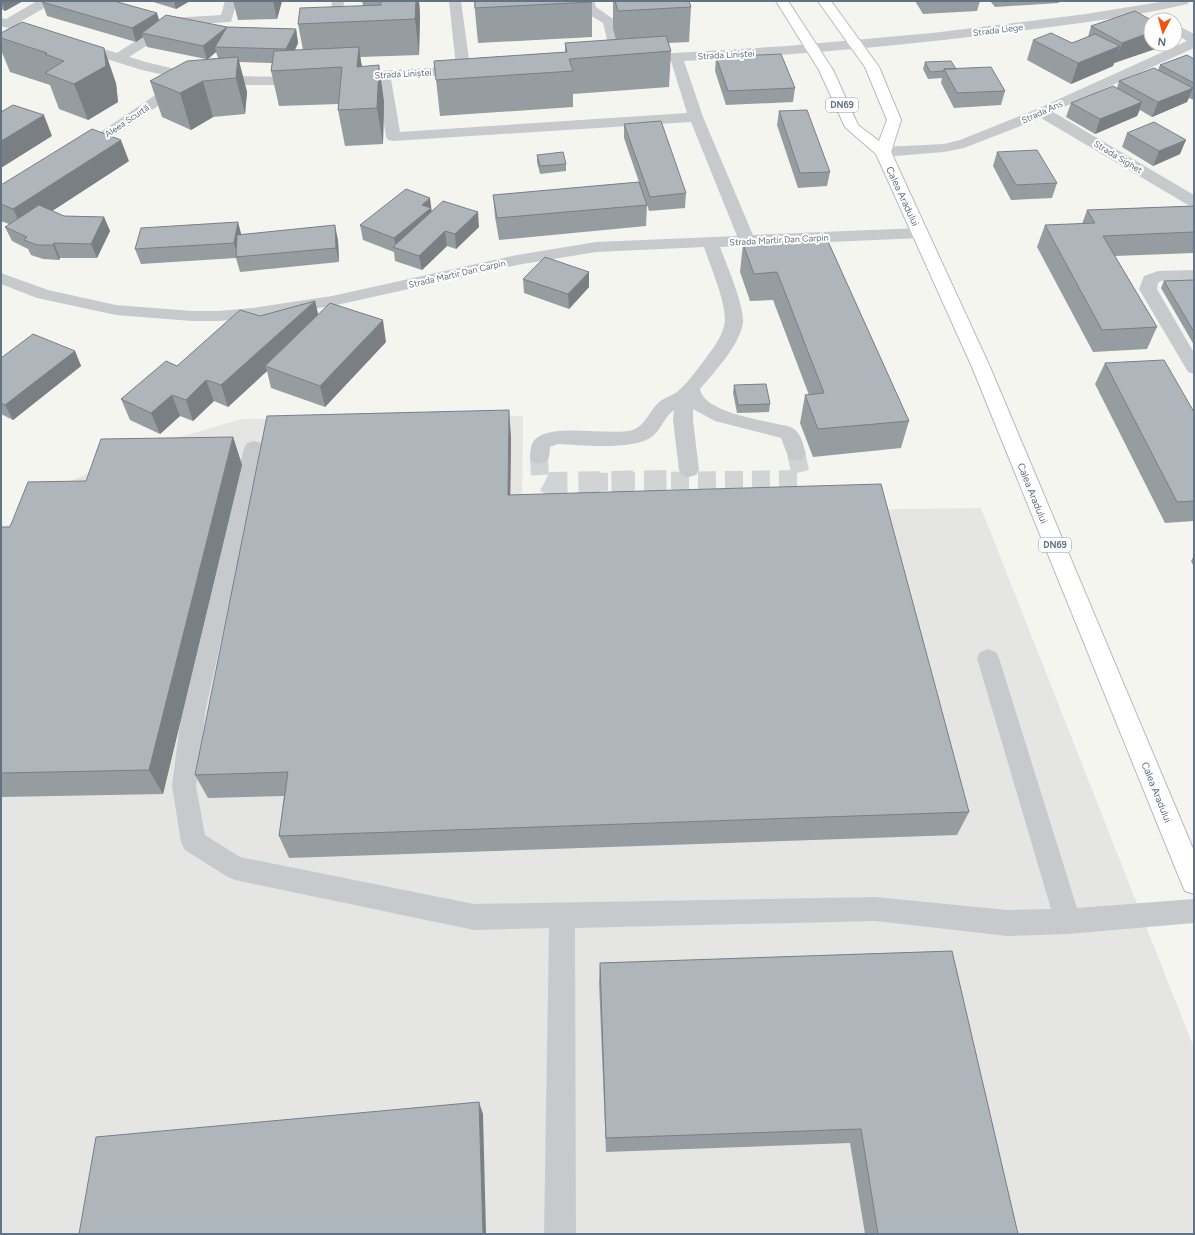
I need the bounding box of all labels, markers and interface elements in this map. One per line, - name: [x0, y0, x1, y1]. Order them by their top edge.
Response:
- north arrow: [1143, 12, 1183, 52]
- street label: Strada Liege: [972, 21, 1024, 38]
- text: N: [1157, 35, 1167, 48]
- street label: Strada Liniștei: [697, 48, 755, 61]
- street label: Strada Liniștei: [374, 67, 432, 80]
- road number: DN69: [826, 98, 858, 112]
- street label: Strada Ans: [1019, 98, 1064, 126]
- street label: Aleea Scurtă: [102, 101, 151, 139]
- street label: Strada Sighet: [1092, 138, 1145, 176]
- street label: Calea Aradului: [883, 164, 922, 228]
- street label: Strada Martir Dan Carpin: [729, 231, 829, 248]
- street label: Strada Martir Dan Carpin: [407, 257, 506, 290]
- street label: Calea Aradului: [1014, 461, 1051, 525]
- road number: DN69: [1039, 538, 1071, 552]
- street label: Calea Aradului: [1138, 760, 1175, 824]

